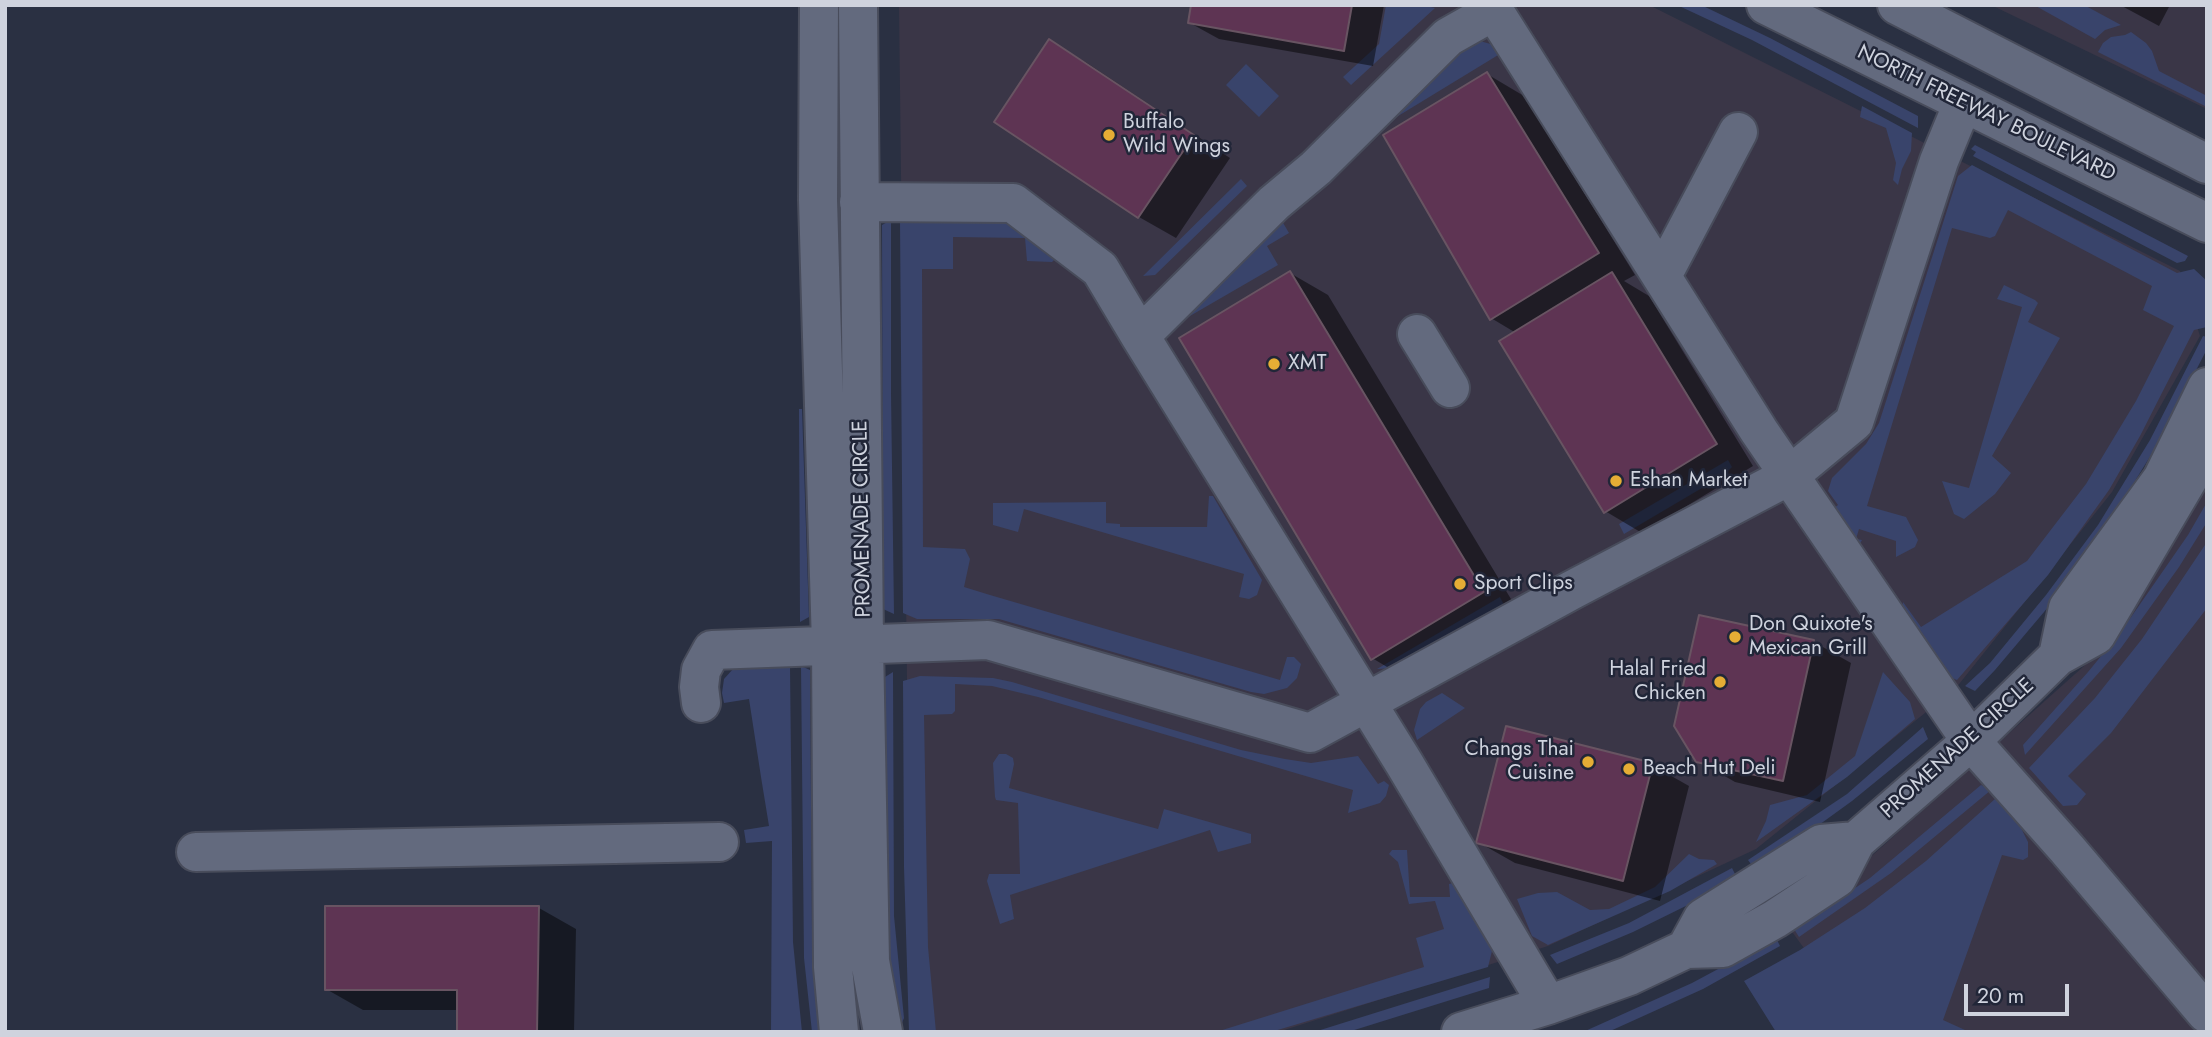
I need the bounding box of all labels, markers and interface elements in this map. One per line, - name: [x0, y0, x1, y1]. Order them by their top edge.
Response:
- street label: NORTH FREEWAY BOULEVARD: [1853, 40, 2119, 188]
- place label: Buffalo Wild Wings: [1123, 110, 1230, 160]
- marker: Buffalo Wild Wings: [1101, 127, 1117, 143]
- place label: XMT: [1288, 351, 1326, 377]
- marker: XMT: [1266, 356, 1282, 372]
- street label: PROMENADE CIRCLE: [849, 420, 877, 618]
- place label: Eshan Market: [1630, 468, 1748, 494]
- marker: Eshan Market: [1608, 473, 1624, 489]
- place label: Sport Clips: [1474, 571, 1573, 597]
- marker: Sport Clips: [1452, 576, 1468, 592]
- place label: Don Quixote's Mexican Grill: [1749, 612, 1873, 662]
- marker: Don Quixote's Mexican Grill: [1727, 629, 1743, 645]
- place label: Halal Fried Chicken: [1609, 657, 1706, 707]
- marker: Halal Fried Chicken: [1712, 674, 1728, 690]
- street label: PROMENADE CIRCLE: [1876, 674, 2040, 824]
- place label: Changs Thai Cuisine: [1464, 737, 1574, 787]
- marker: Changs Thai Cuisine: [1580, 754, 1596, 770]
- place label: Beach Hut Deli: [1643, 756, 1776, 782]
- marker: Beach Hut Deli: [1621, 761, 1637, 777]
- scale bar: [1967, 970, 2072, 1014]
- text: 20 m: [1977, 981, 2024, 1011]

